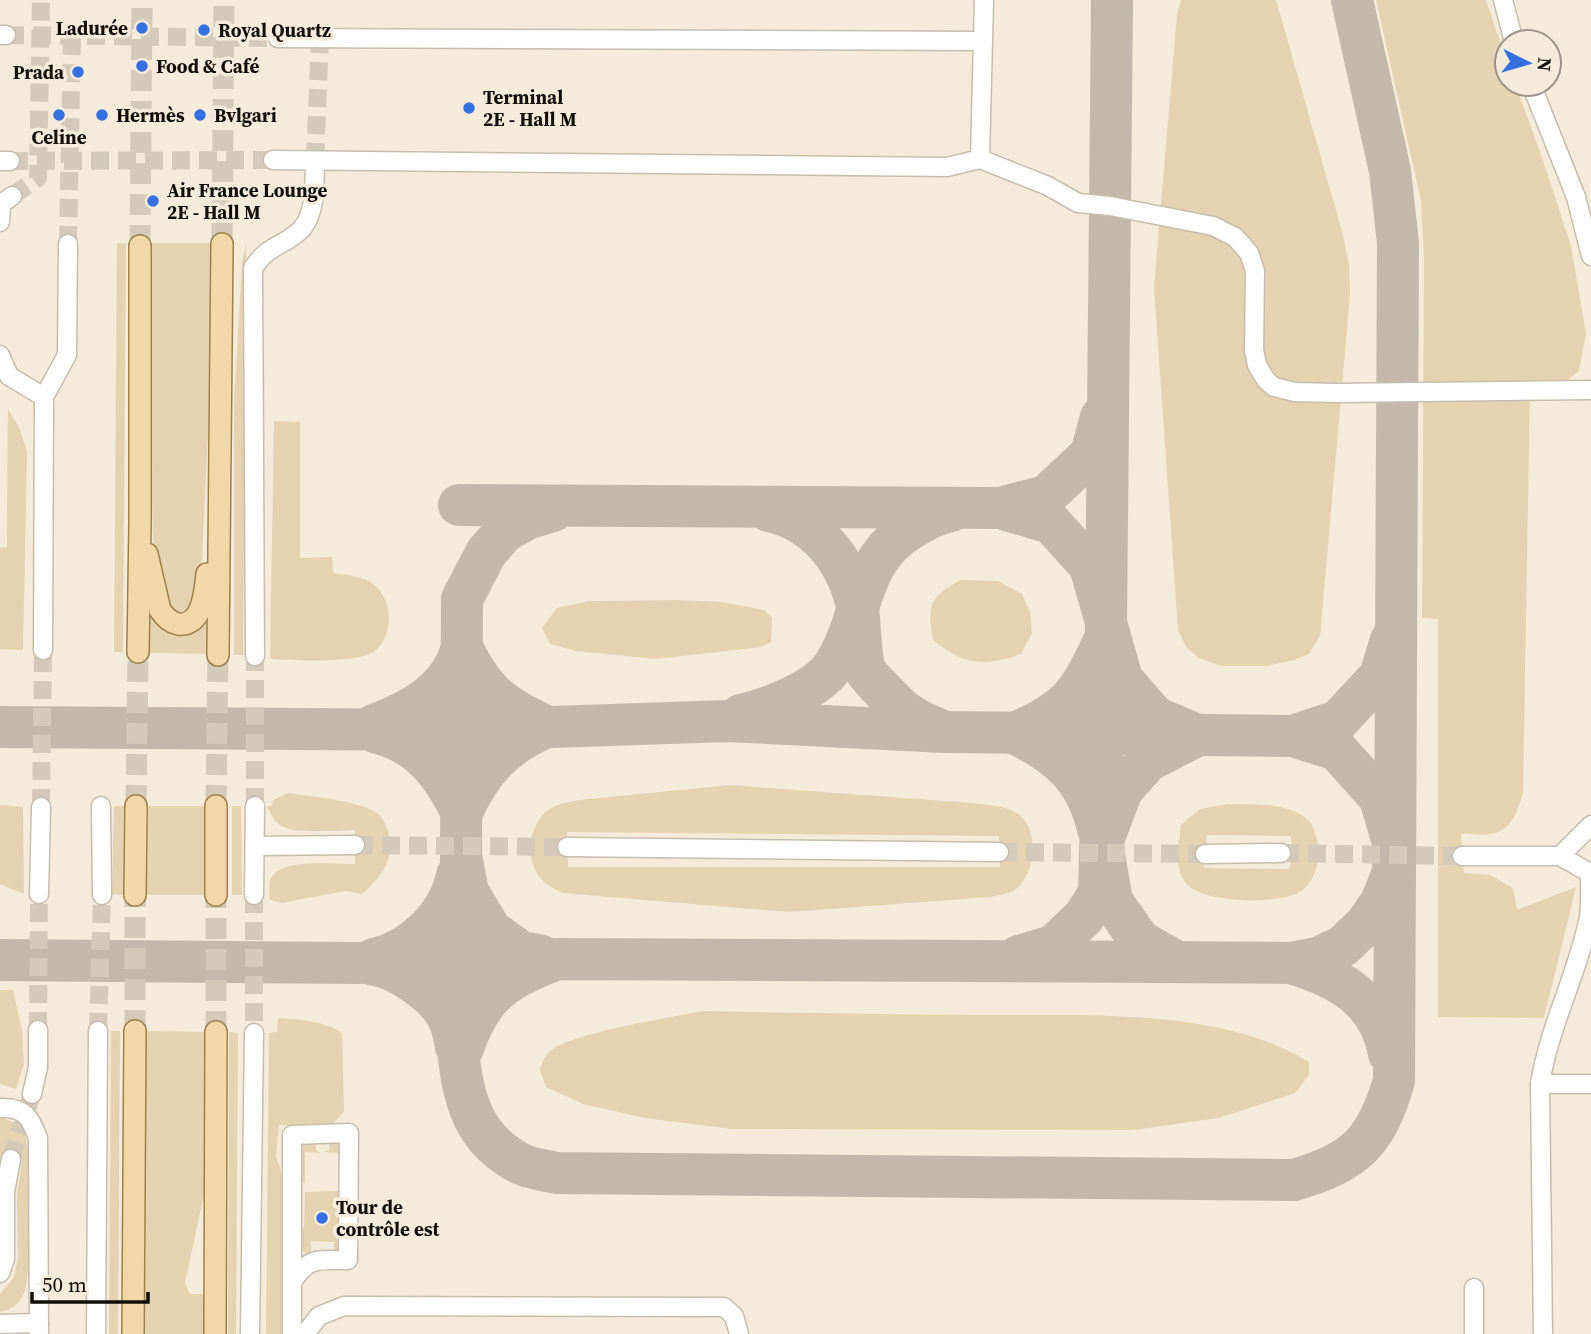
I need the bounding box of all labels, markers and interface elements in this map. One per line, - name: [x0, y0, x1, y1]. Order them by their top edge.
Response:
- place label: Ladurée: [56, 15, 128, 41]
- place label: Royal Quartz: [218, 17, 331, 43]
- marker: Ladurée: [134, 20, 150, 36]
- marker: Royal Quartz: [196, 22, 212, 38]
- north arrow: [1493, 28, 1563, 98]
- place label: Food & Café: [156, 53, 259, 79]
- text: N: [1531, 56, 1558, 73]
- marker: Food & Café: [134, 58, 150, 74]
- place label: Prada: [13, 59, 65, 85]
- marker: Prada: [70, 64, 86, 80]
- place label: Terminal 2E - Hall M: [483, 84, 577, 132]
- marker: Terminal 2E - Hall M: [461, 100, 477, 116]
- place label: Hermès: [116, 102, 185, 128]
- place label: Bvlgari: [214, 102, 277, 128]
- marker: Celine: [51, 107, 67, 123]
- marker: Hermès: [94, 107, 110, 123]
- marker: Bvlgari: [192, 107, 208, 123]
- place label: Celine: [31, 124, 87, 150]
- place label: Air France Lounge 2E - Hall M: [167, 177, 328, 225]
- marker: Air France Lounge 2E - Hall M: [145, 193, 161, 209]
- place label: Tour de contrôle est: [336, 1194, 440, 1242]
- marker: Tour de contrôle est: [314, 1210, 330, 1226]
- scale bar: [32, 1260, 147, 1304]
- text: 50 m: [42, 1270, 87, 1299]

